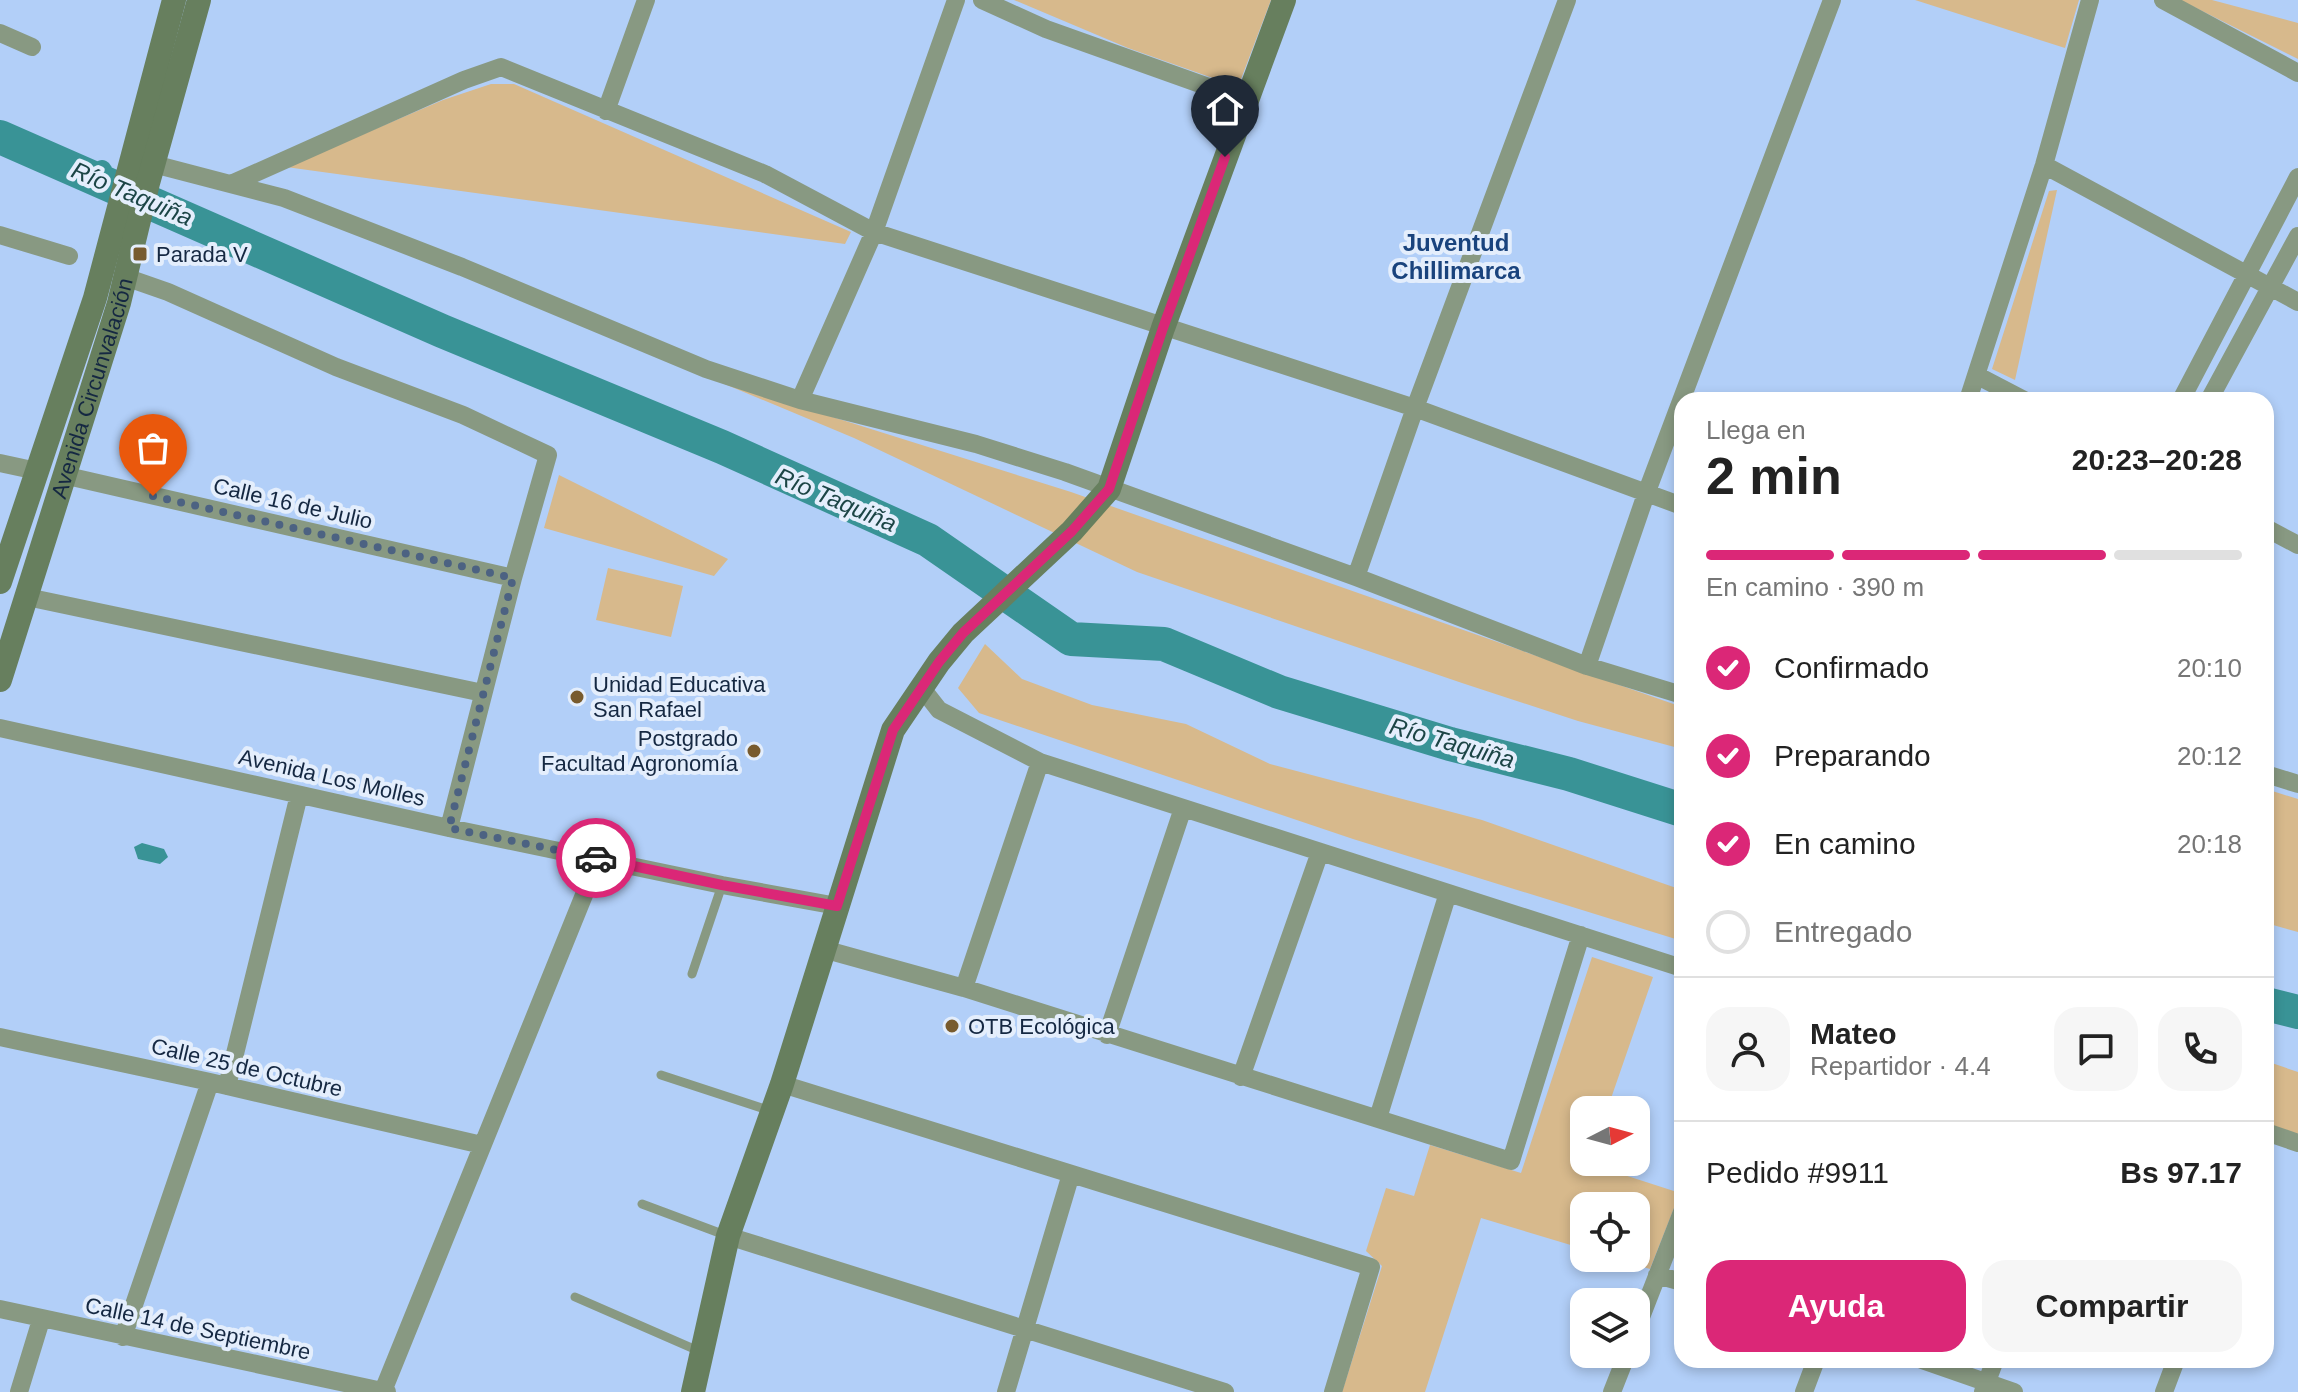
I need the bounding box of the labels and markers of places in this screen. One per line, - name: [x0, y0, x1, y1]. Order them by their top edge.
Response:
- pin: [1191, 75, 1259, 157]
- place label: Parada V: [156, 242, 248, 267]
- marker: Parada V: [131, 245, 149, 263]
- pin: [119, 414, 187, 496]
- place label: Unidad Educativa San Rafael: [593, 672, 766, 722]
- marker: Unidad Educativa San Rafael: [568, 688, 586, 706]
- place label: Postgrado Facultad Agronomía: [541, 726, 739, 776]
- marker: Postgrado Facultad Agronomía: [745, 742, 763, 760]
- place label: OTB Ecológica: [968, 1014, 1115, 1039]
- marker: OTB Ecológica: [943, 1017, 961, 1035]

